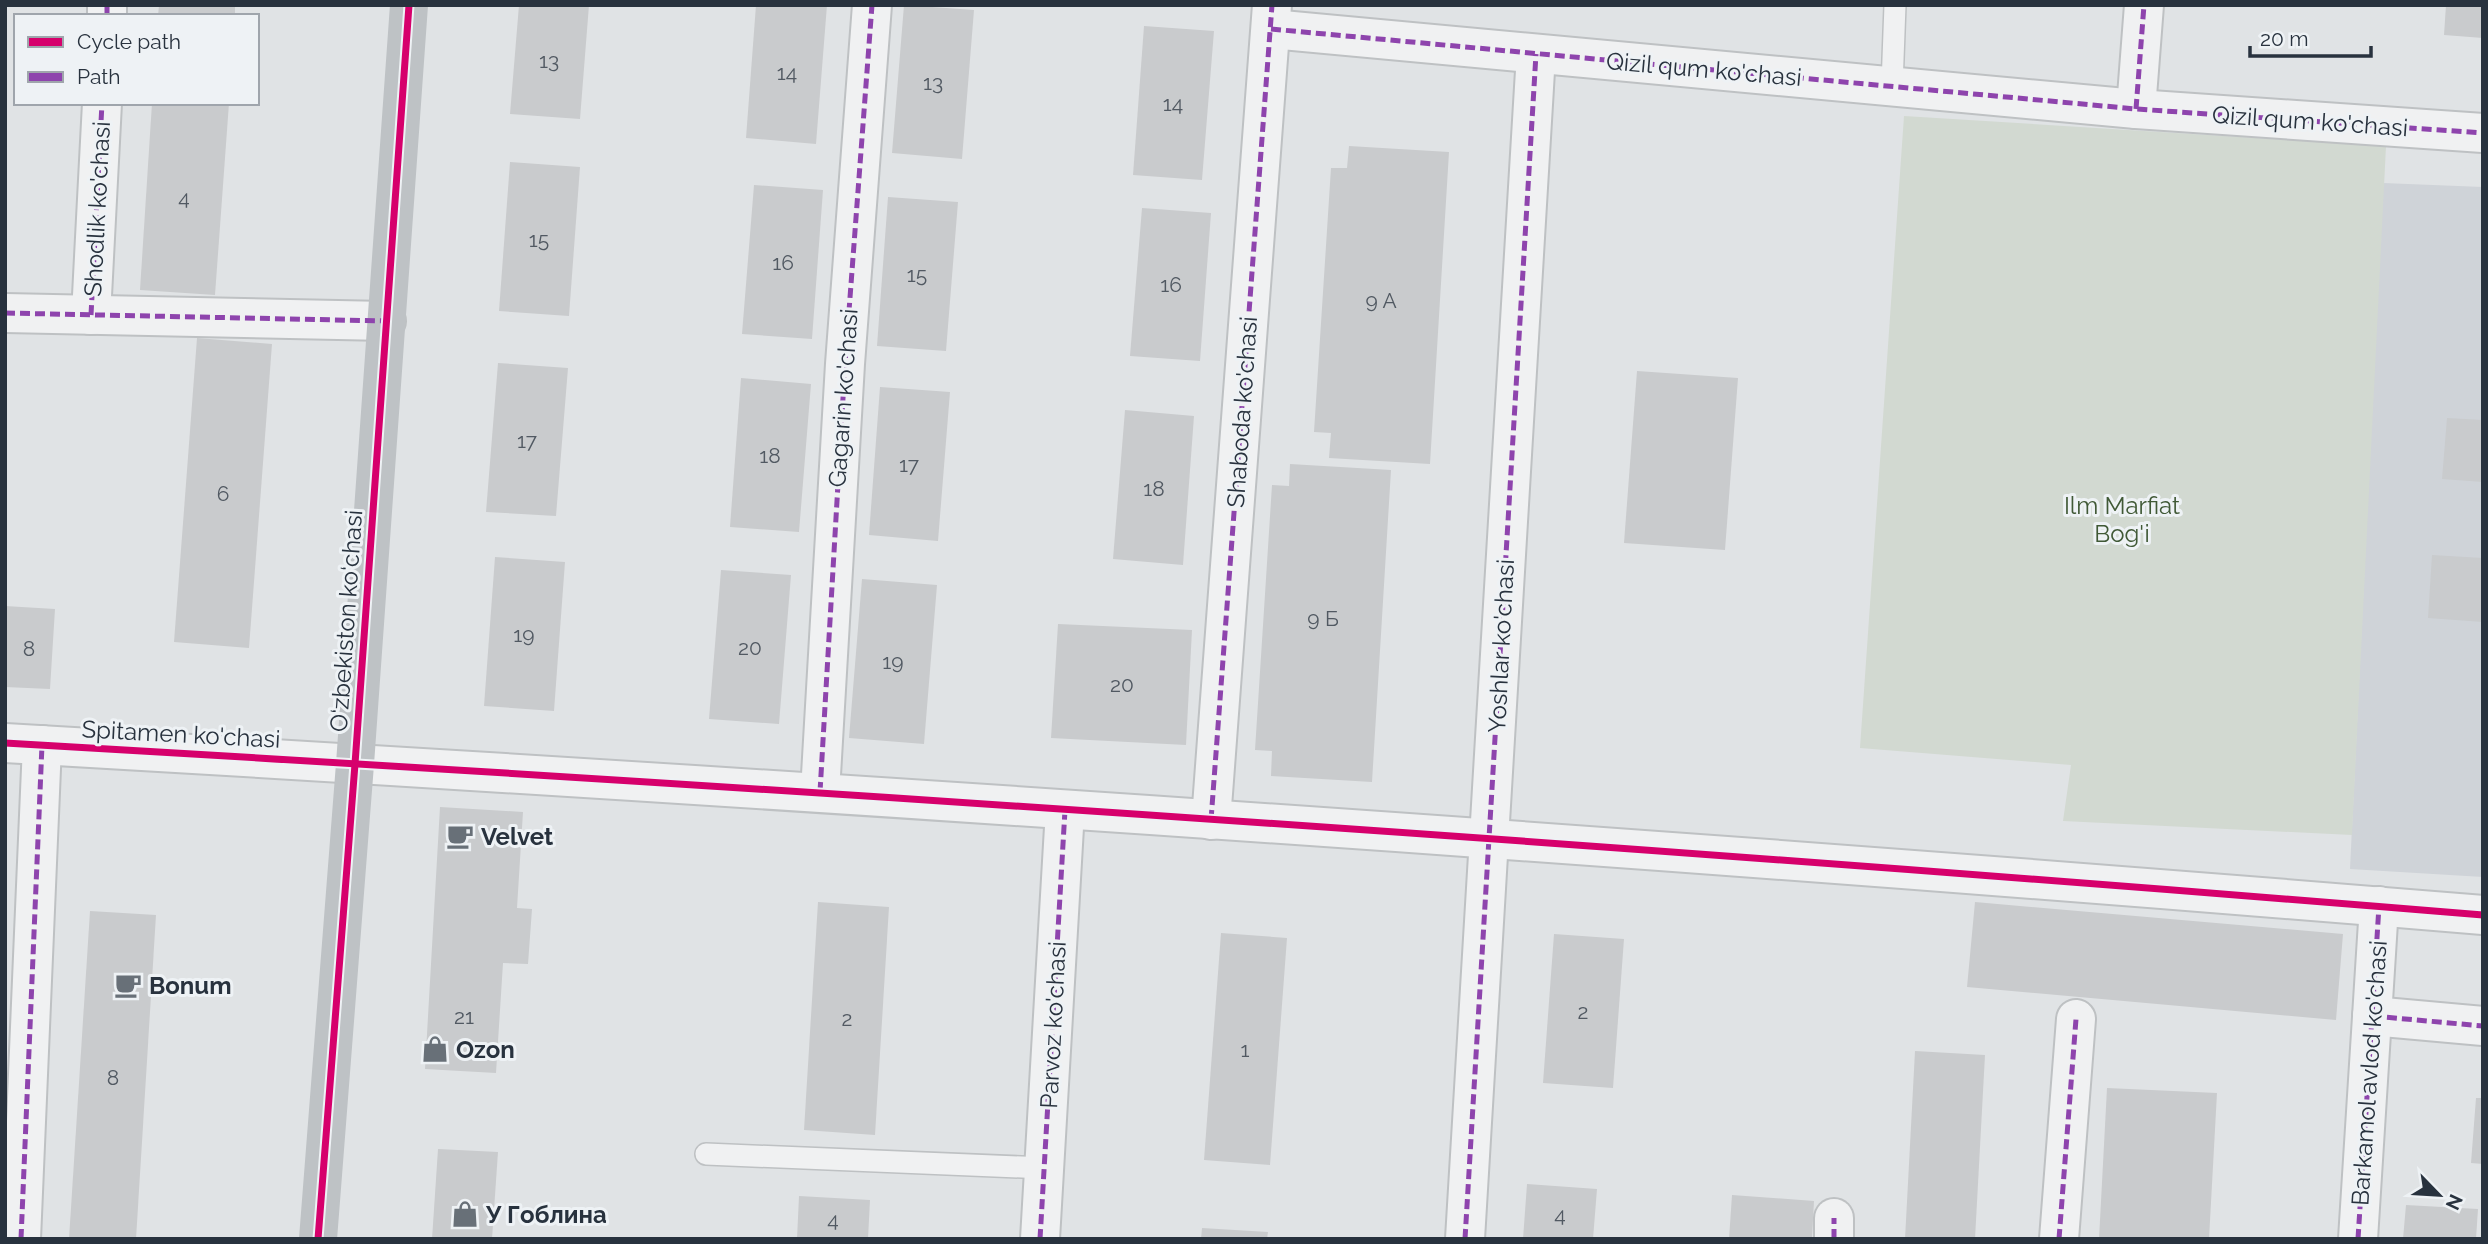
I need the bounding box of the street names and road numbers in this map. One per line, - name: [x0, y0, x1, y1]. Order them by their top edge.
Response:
- street label: Qizil qum ko'chasi: [1605, 46, 1803, 92]
- street label: Qizil qum ko'chasi: [2211, 100, 2409, 142]
- street label: Shodlik ko'chasi: [78, 121, 116, 297]
- street label: Gagarin ko'chasi: [822, 308, 864, 488]
- street label: Shaboda ko'chasi: [1221, 315, 1263, 509]
- street label: O‘zbekiston ko‘chasi: [324, 509, 368, 733]
- street label: Yoshlar ko'chasi: [1482, 558, 1520, 734]
- street label: Spitamen ko'chasi: [81, 714, 281, 754]
- street label: Barkamol avlod ko'chasi: [2345, 939, 2393, 1207]
- street label: Parvoz ko'chasi: [1034, 941, 1072, 1109]

